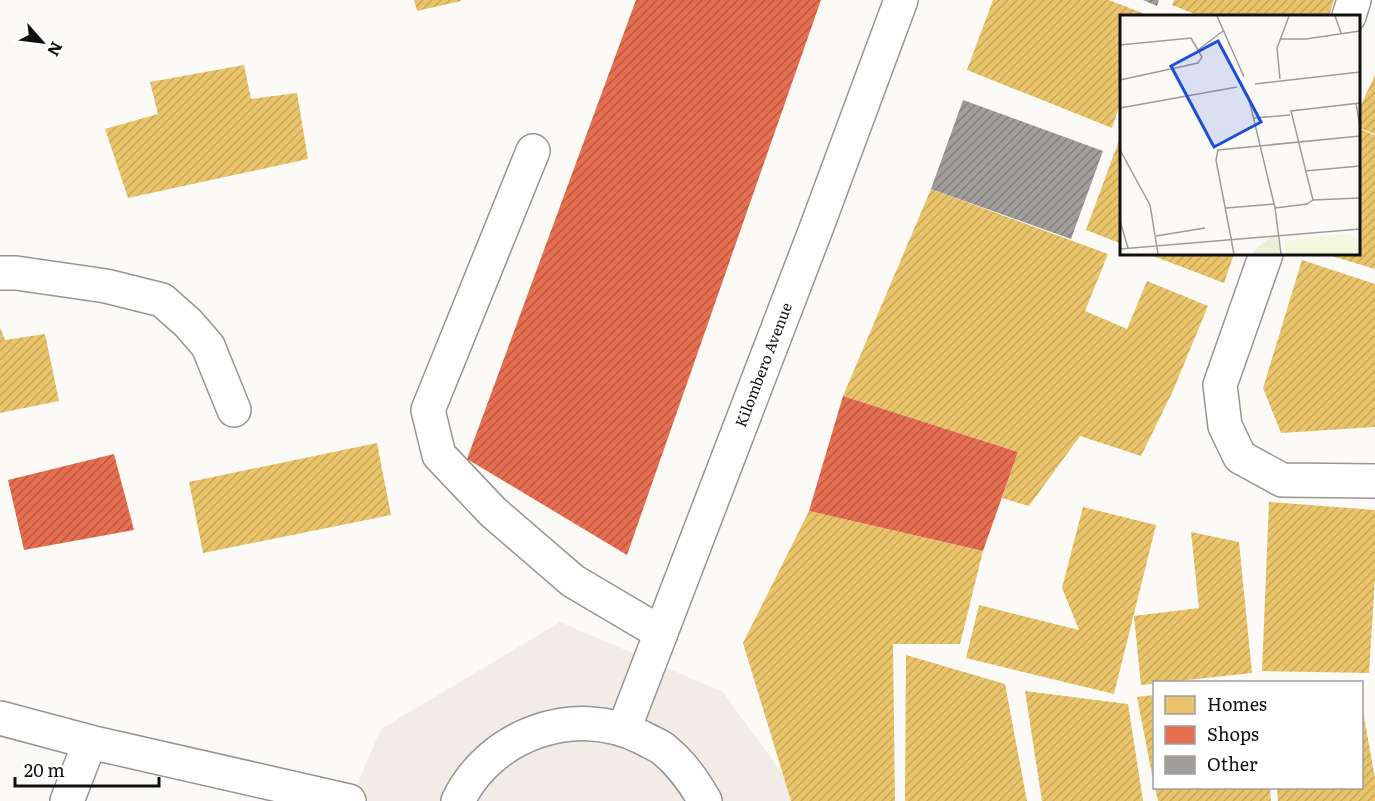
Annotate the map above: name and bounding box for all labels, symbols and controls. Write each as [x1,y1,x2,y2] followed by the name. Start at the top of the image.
[12,12,72,72] north arrow
[1120,15,1360,255] inset map
[42,38,70,61] text: N
[728,298,797,430] street label: Kilombero Avenue
[1153,681,1363,789] legend
[1207,690,1267,717] text: Homes
[1207,720,1259,747] text: Shops
[15,750,159,788] scale bar
[1207,750,1258,777] text: Other
[24,756,65,783] text: 20 m

